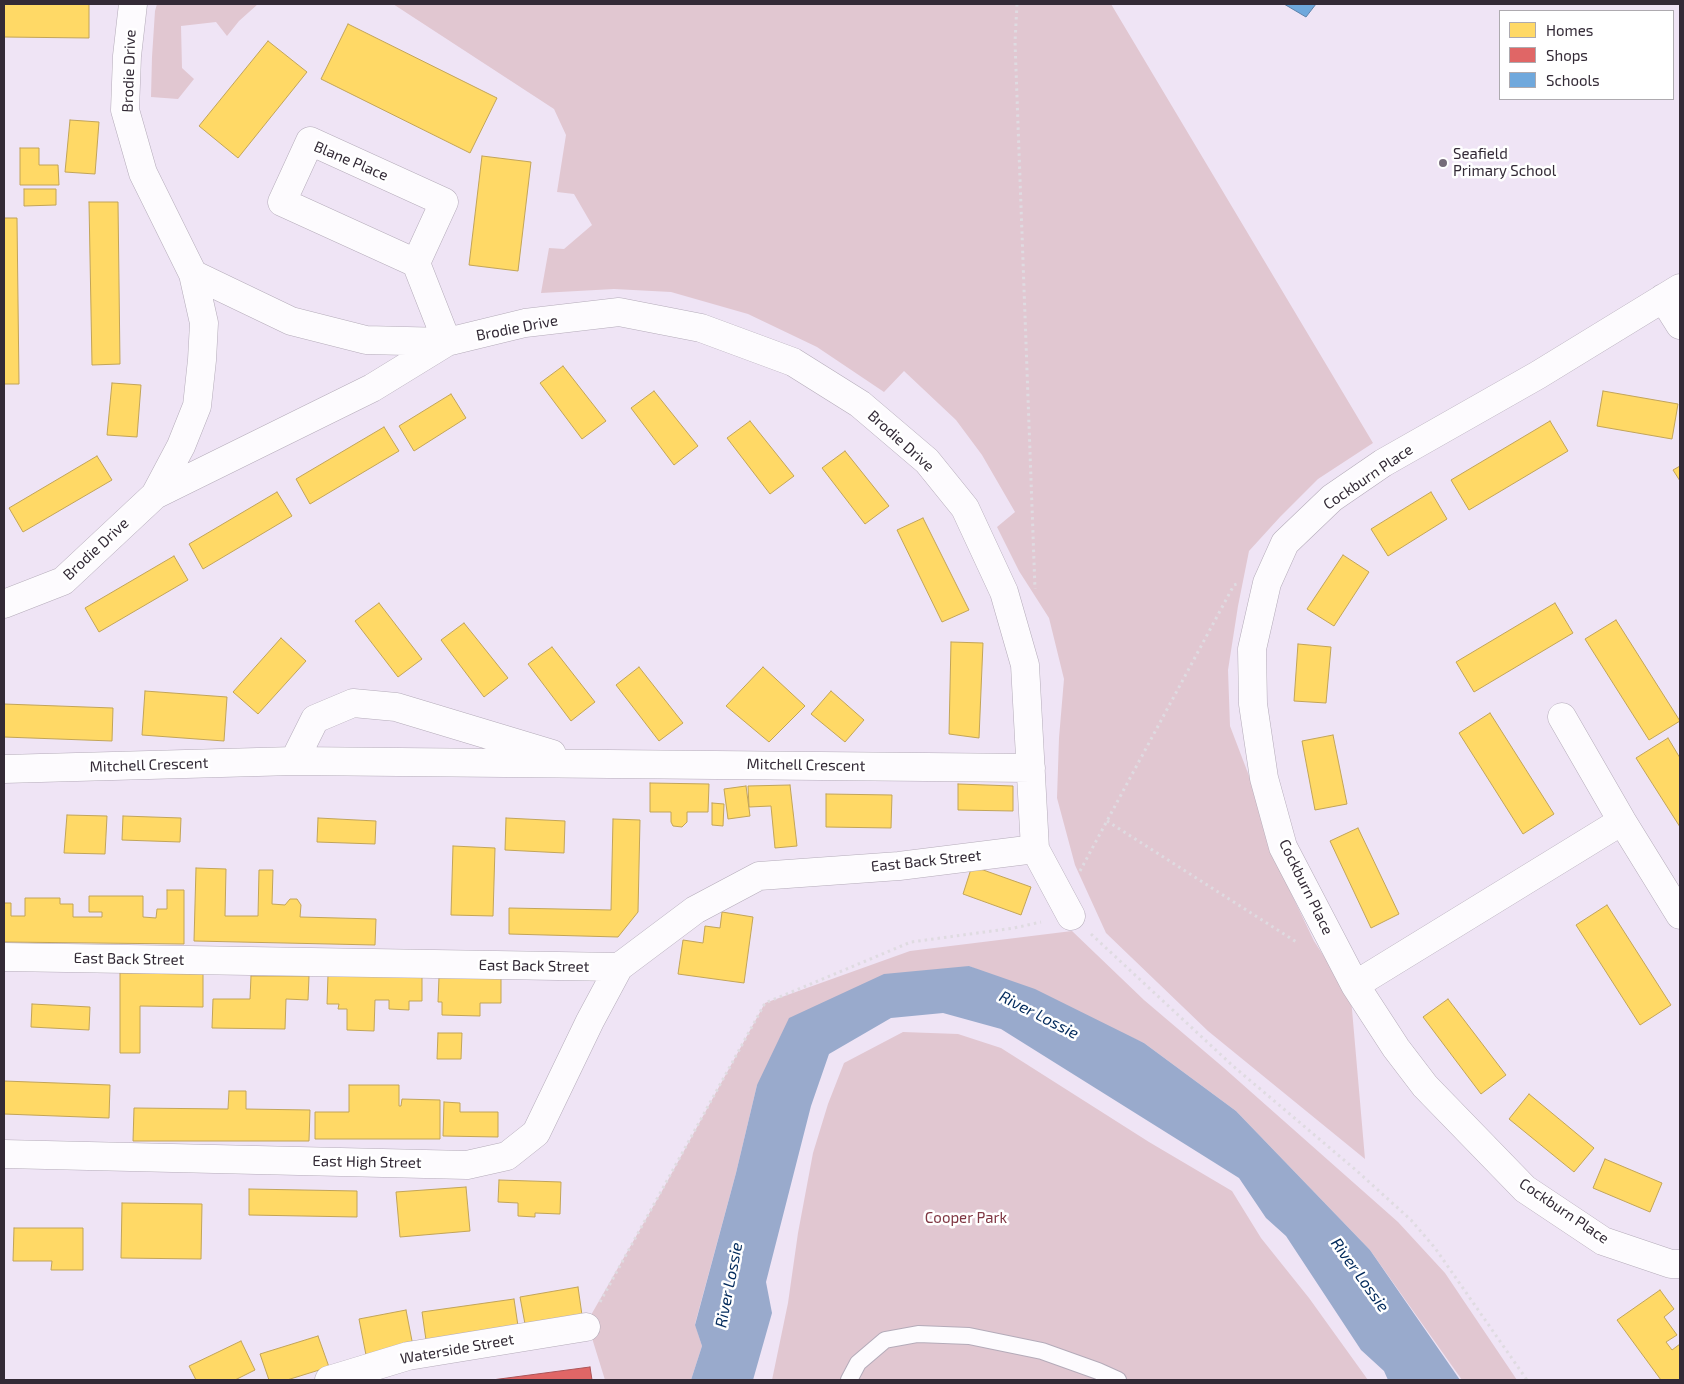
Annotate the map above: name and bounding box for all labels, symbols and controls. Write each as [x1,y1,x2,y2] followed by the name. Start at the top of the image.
[1499,10,1674,100] legend
[1546,21,1593,39] text: Homes
[119,29,139,113] street label: Brodie Drive
[1546,46,1588,64] text: Shops
[1546,71,1600,89] text: Schools
[311,137,391,185] street label: Blane Place
[1453,145,1556,180] place label: Seafield Primary School
[1437,157,1449,169] marker: Seafield Primary School
[475,311,559,345] street label: Brodie Drive
[864,407,938,475] street label: Brodie Drive
[1320,440,1416,514] street label: Cockburn Place
[60,514,132,584] street label: Brodie Drive
[89,754,209,776] street label: Mitchell Crescent
[747,755,865,775] street label: Mitchell Crescent
[1275,836,1337,938] street label: Cockburn Place
[870,846,982,876] street label: East Back Street
[73,949,185,969] street label: East Back Street
[478,956,590,976] street label: East Back Street
[996,987,1082,1043] water label: River Lossie
[312,1152,422,1172] street label: East High Street
[1516,1174,1612,1248] street label: Cockburn Place
[925,1209,1007,1227] park label: Cooper Park
[1327,1234,1393,1316] water label: River Lossie
[711,1241,747,1329] water label: River Lossie
[399,1330,515,1368] street label: Waterside Street

